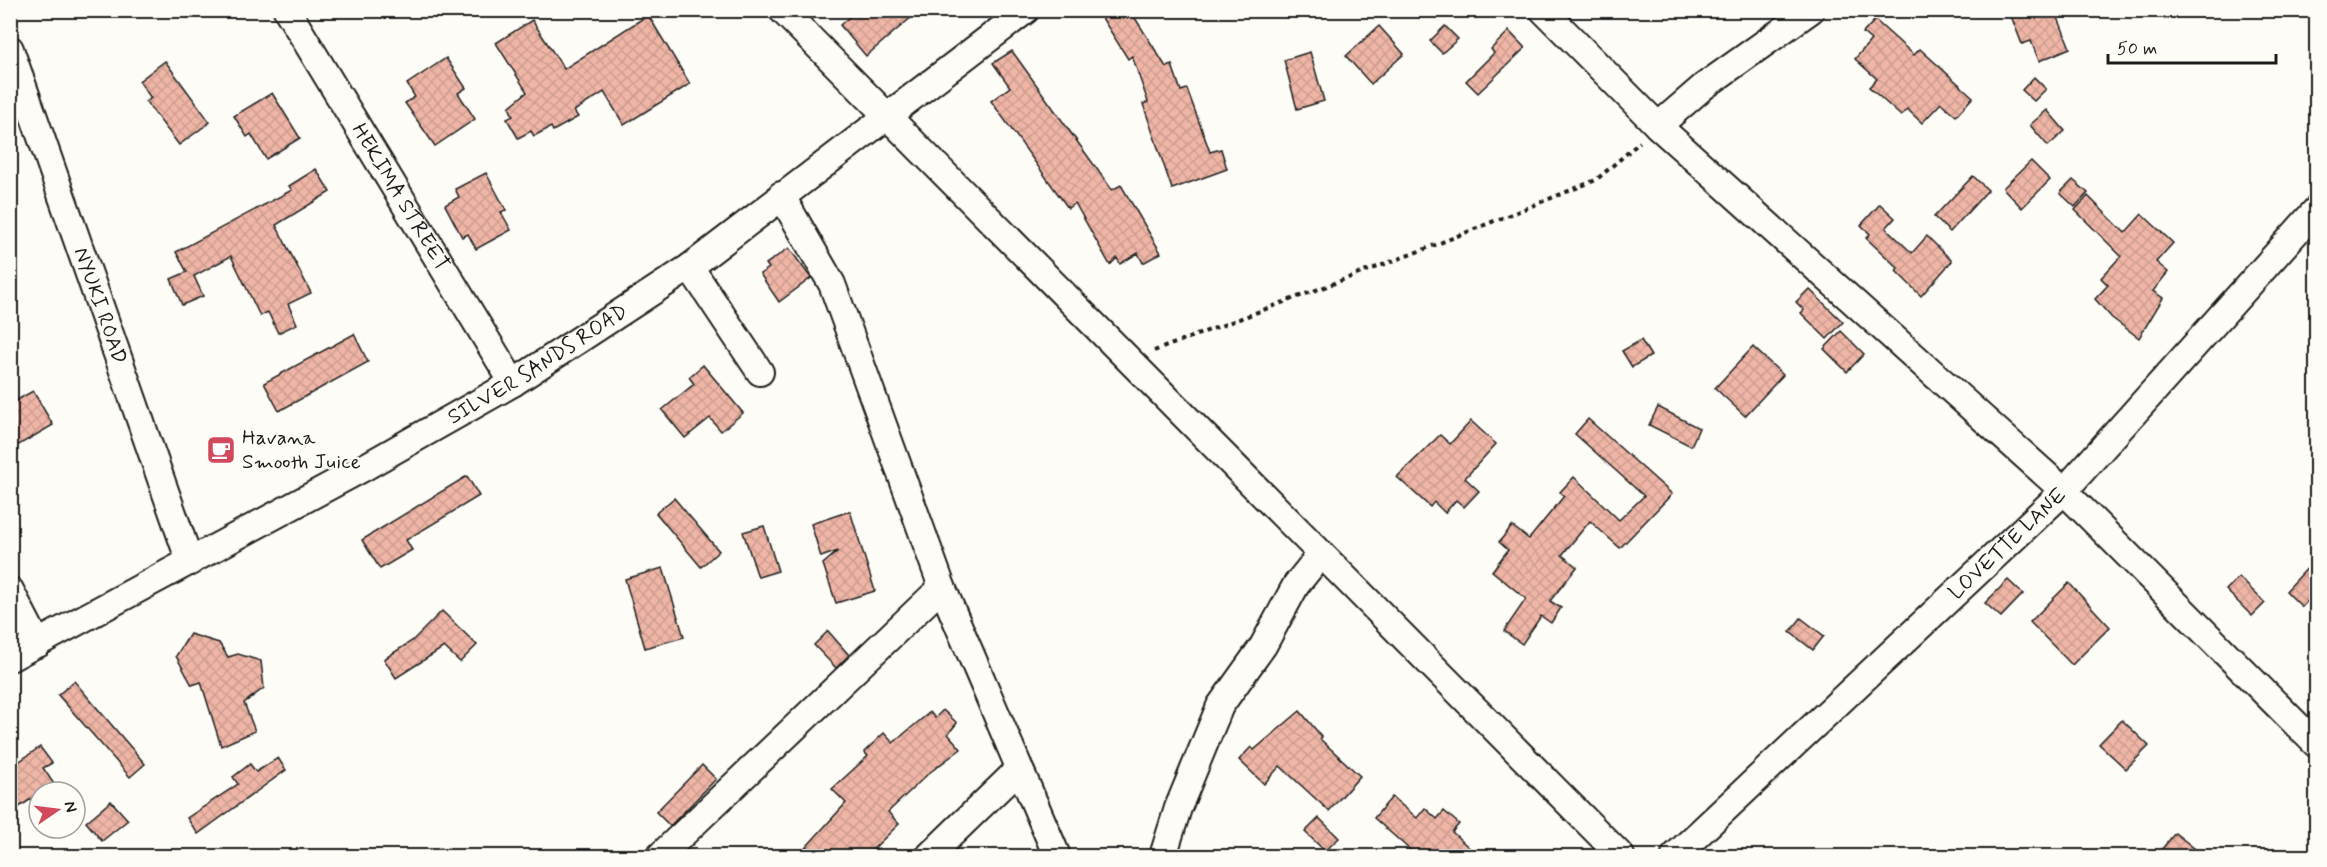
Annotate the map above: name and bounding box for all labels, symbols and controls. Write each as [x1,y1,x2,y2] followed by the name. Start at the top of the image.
[2108,27,2276,65] scale bar
[2117,37,2157,61] text: 50 m
[345,118,456,276] street label: HEKIMA STREET
[67,244,133,368] street label: NYUKI ROAD
[443,298,633,431] street label: SILVER SANDS ROAD
[242,424,361,476] place label: Havana Smooth Juice
[205,434,237,466] cafe icon: Havana Smooth Juice
[1943,482,2073,606] street label: LOVETTE LANE
[27,780,87,840] north arrow
[59,799,82,814] text: N

